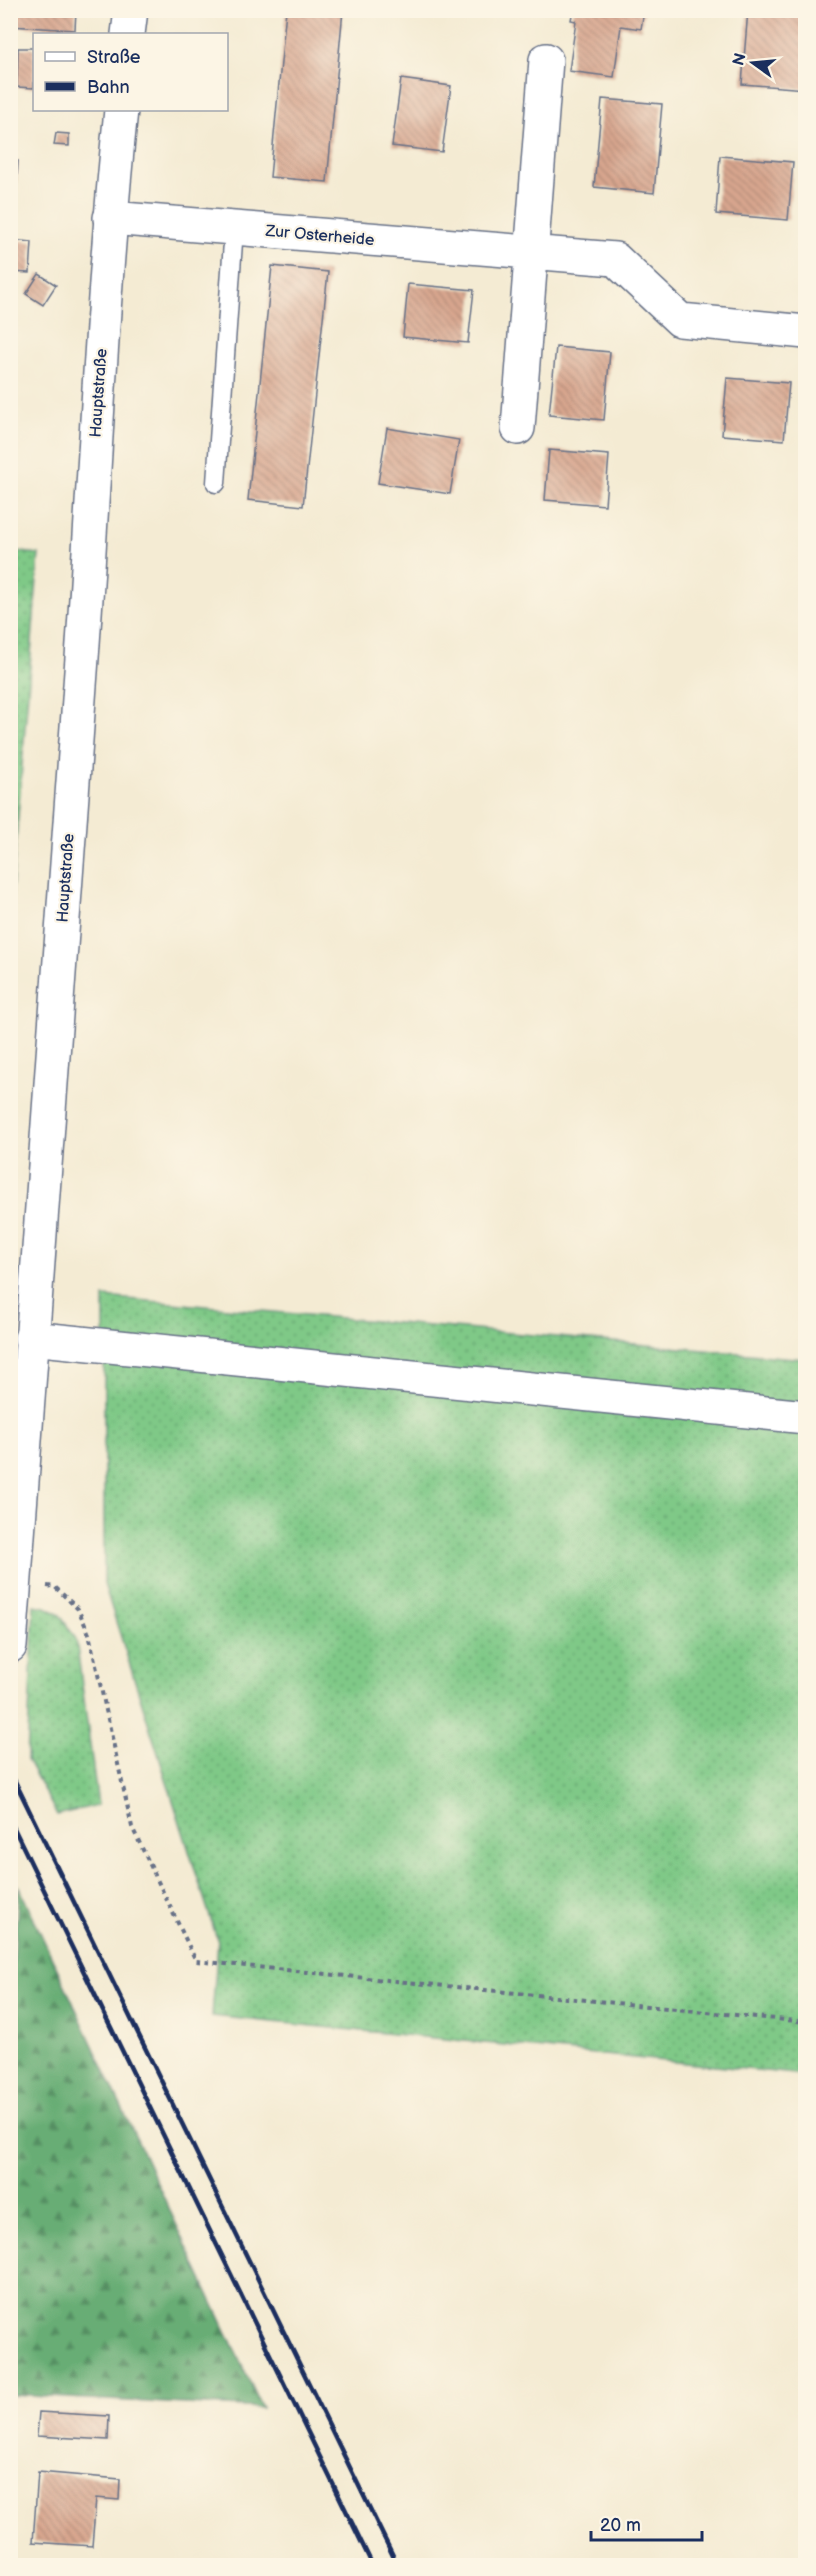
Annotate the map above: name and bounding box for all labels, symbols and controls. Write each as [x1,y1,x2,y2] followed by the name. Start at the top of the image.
[33,33,228,111] legend
[723,33,783,93] north arrow
[87,47,141,68] text: Straße
[729,51,751,68] text: N
[87,77,130,98] text: Bahn
[264,222,376,250] street label: Zur Osterheide
[86,347,112,438] street label: Hauptstraße
[53,832,79,923] street label: Hauptstraße
[591,2504,702,2542] scale bar
[600,2515,641,2536] text: 20 m

